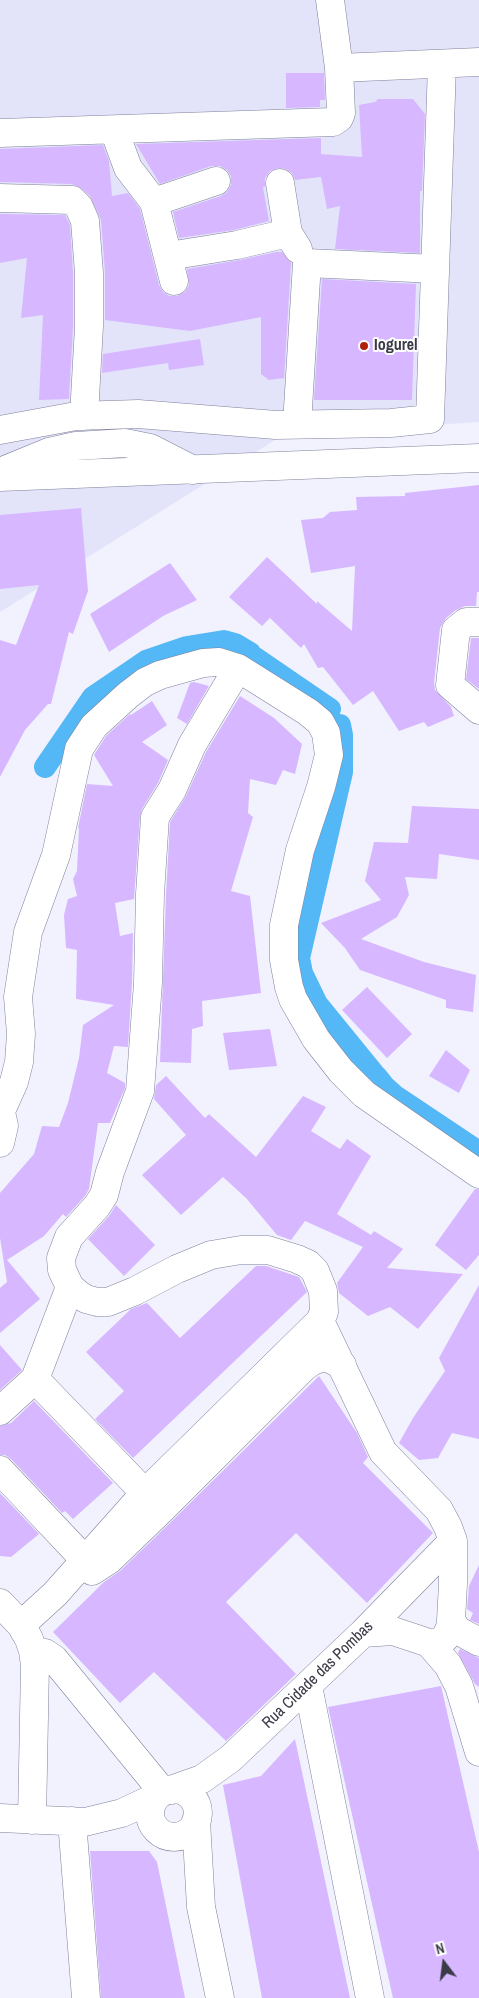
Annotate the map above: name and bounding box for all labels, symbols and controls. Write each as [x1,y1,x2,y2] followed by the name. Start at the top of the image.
[374,336,418,356] place label: Iogurel
[358,340,370,352] marker: Iogurel
[259,1617,377,1733] street label: Rua Cidade das Pombas
[419,1938,469,1988] north arrow
[434,1939,446,1958] text: N

